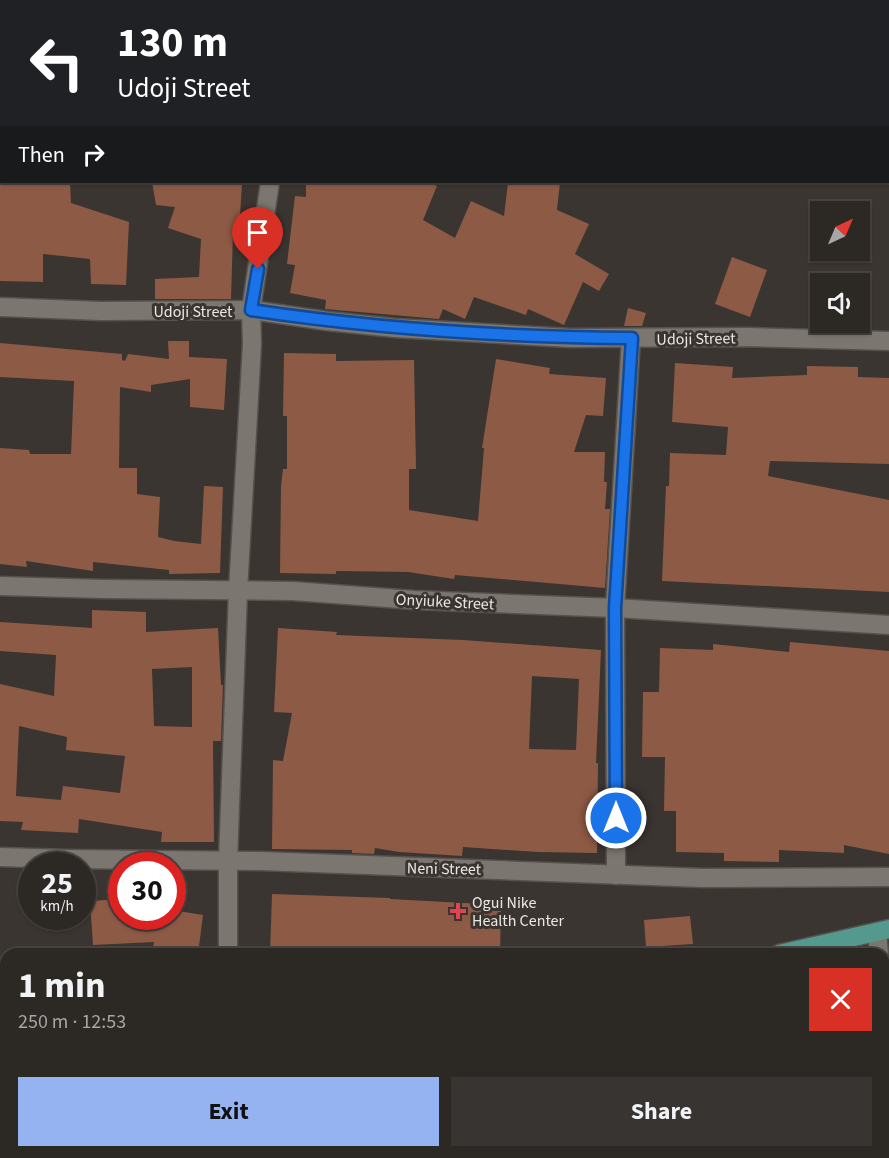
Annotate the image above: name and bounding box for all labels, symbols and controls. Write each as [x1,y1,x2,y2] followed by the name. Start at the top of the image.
[117,13,228,73] text: 130 m
[18,24,96,102] icon: left
[117,69,250,108] text: Udoji Street
[77,138,110,171] icon: right
[18,139,65,171] text: Then
[810,201,870,261] north arrow
[810,201,870,333] map controls
[232,207,283,269] pin
[241,216,274,249] icon: arrive
[810,273,870,333] button: sound
[153,301,233,323] street label: Udoji Street
[656,327,736,351] street label: Udoji Street
[395,588,495,616] street label: Onyiuke Street
[584,786,648,850] position arrow
[108,852,186,930] speed limit sign: 30
[407,857,482,881] street label: Neni Street
[41,862,73,905] text: 25
[472,892,565,932] place label: Ogui Nike Health Center
[40,896,74,917] text: km/h
[449,902,467,920] marker: Ogui Nike Health Center
[18,960,106,1011] text: 1 min
[809,968,872,1031] button: close
[18,1008,126,1036] text: 250 m · 12:53
[18,1077,439,1146] button: Exit
[451,1077,872,1146] button: Share

